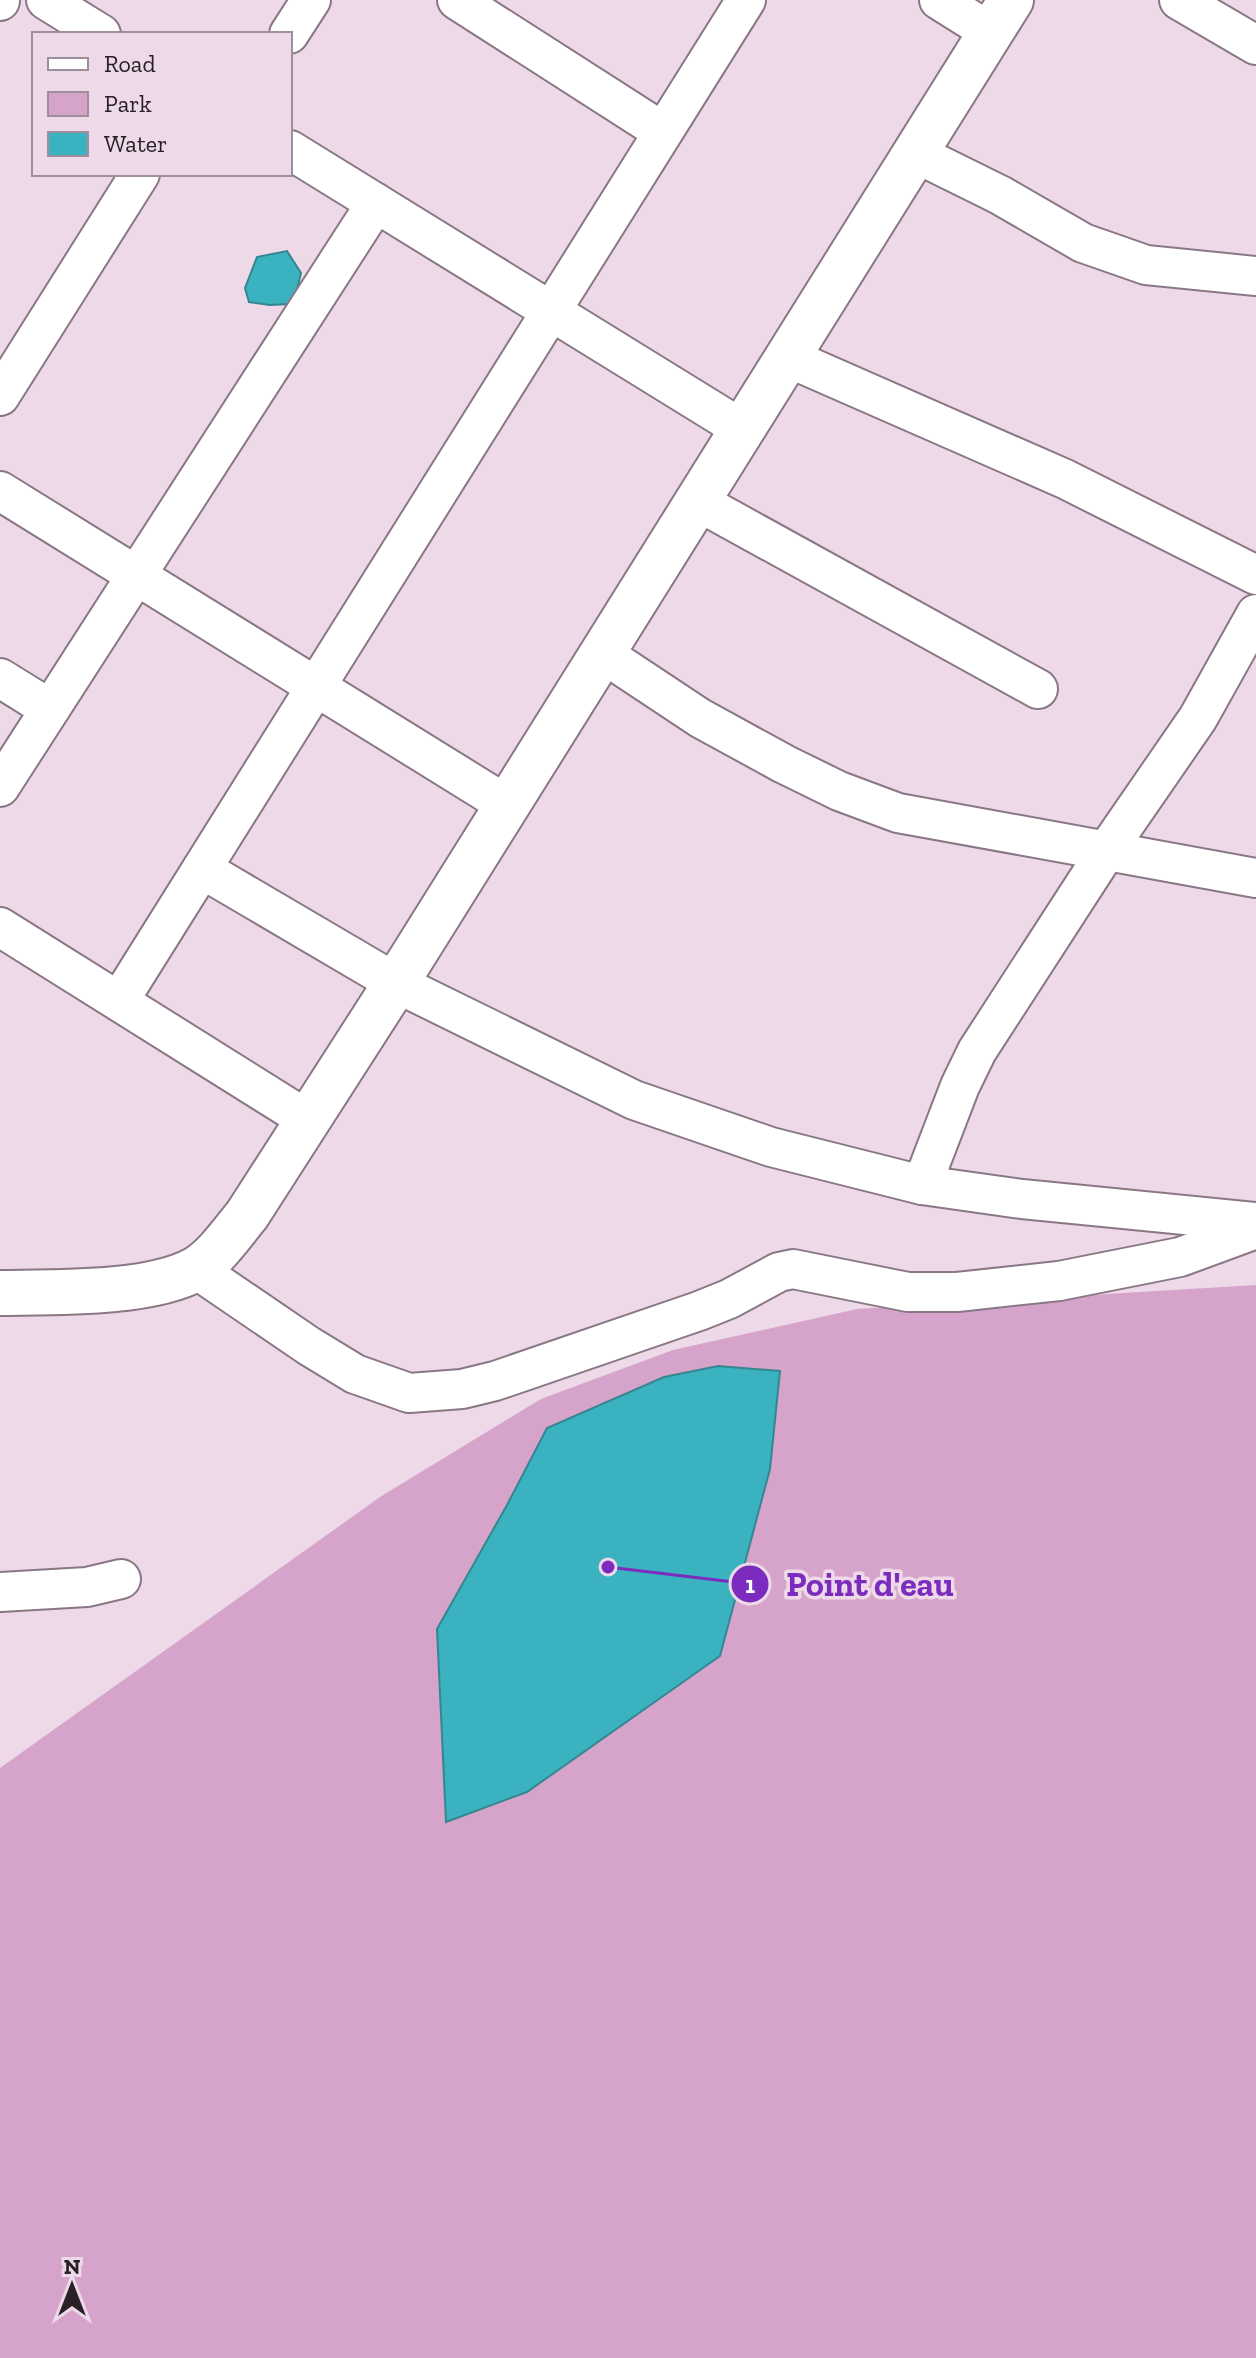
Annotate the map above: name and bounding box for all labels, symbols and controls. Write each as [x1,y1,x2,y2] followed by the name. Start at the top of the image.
[32,32,292,176] legend
[104,49,156,78] text: Road
[104,89,152,118] text: Park
[104,129,167,158] text: Water
[730,1555,970,1613] callout: Point d'eau
[786,1564,954,1605] text: Point d'eau
[745,1570,755,1599] text: 1
[32,2246,112,2326] north arrow
[64,2253,81,2280] text: N

